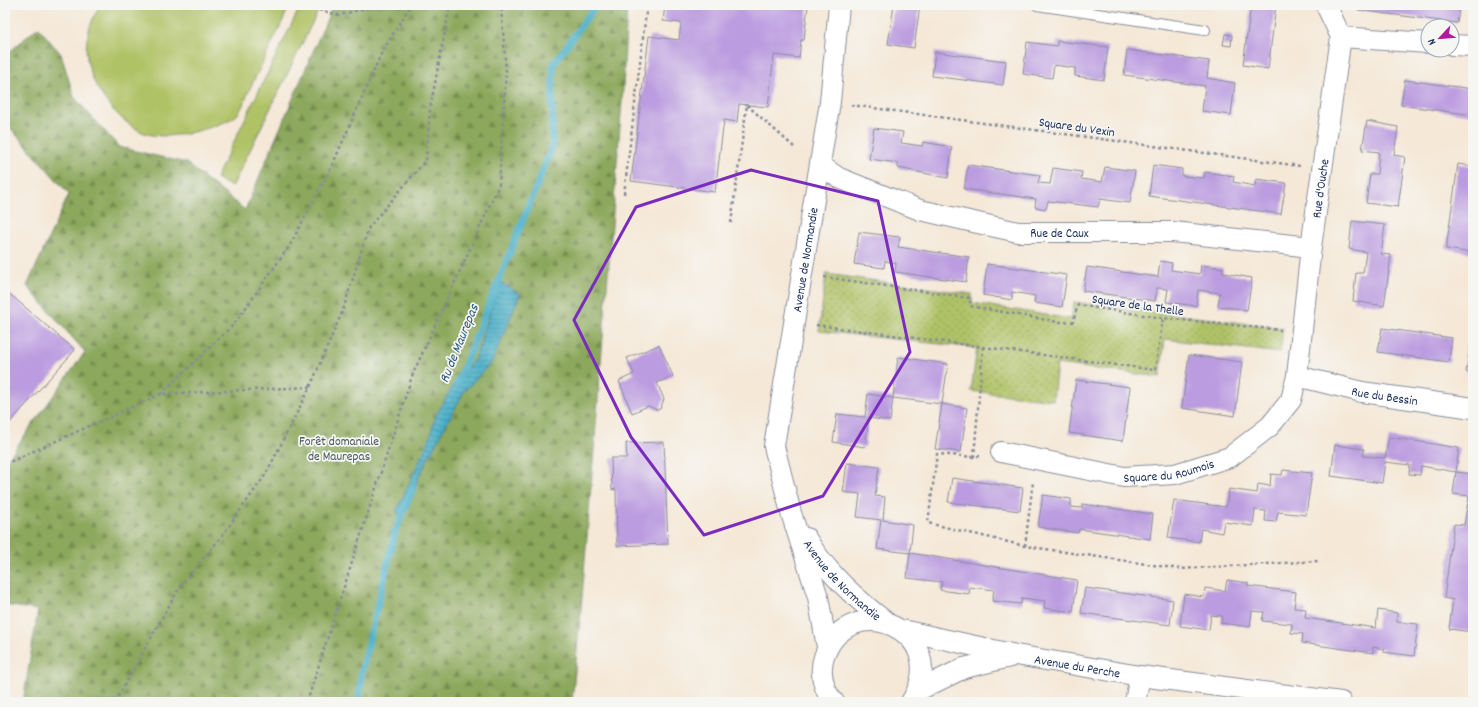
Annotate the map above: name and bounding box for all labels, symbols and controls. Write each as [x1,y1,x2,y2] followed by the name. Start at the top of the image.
[1420,18,1460,58] north arrow
[1424,35,1441,47] text: N
[1037,114,1116,143] street label: Square du Vexin
[1308,158,1336,219] street label: Rue d'Ouche
[789,206,825,314] street label: Avenue de Normandie
[1030,225,1089,244] street label: Rue de Caux
[1091,291,1185,322] street label: Square de la Thelle
[435,300,485,386] water label: Ru de Maurepas
[1349,383,1419,412] street label: Rue du Bessin
[299,433,379,467] park label: Forêt domaniale de Maurepas
[1123,455,1217,489] street label: Square du Roumois
[797,537,884,627] street label: Avenue de Normandie
[1033,651,1122,685] street label: Avenue du Perche

